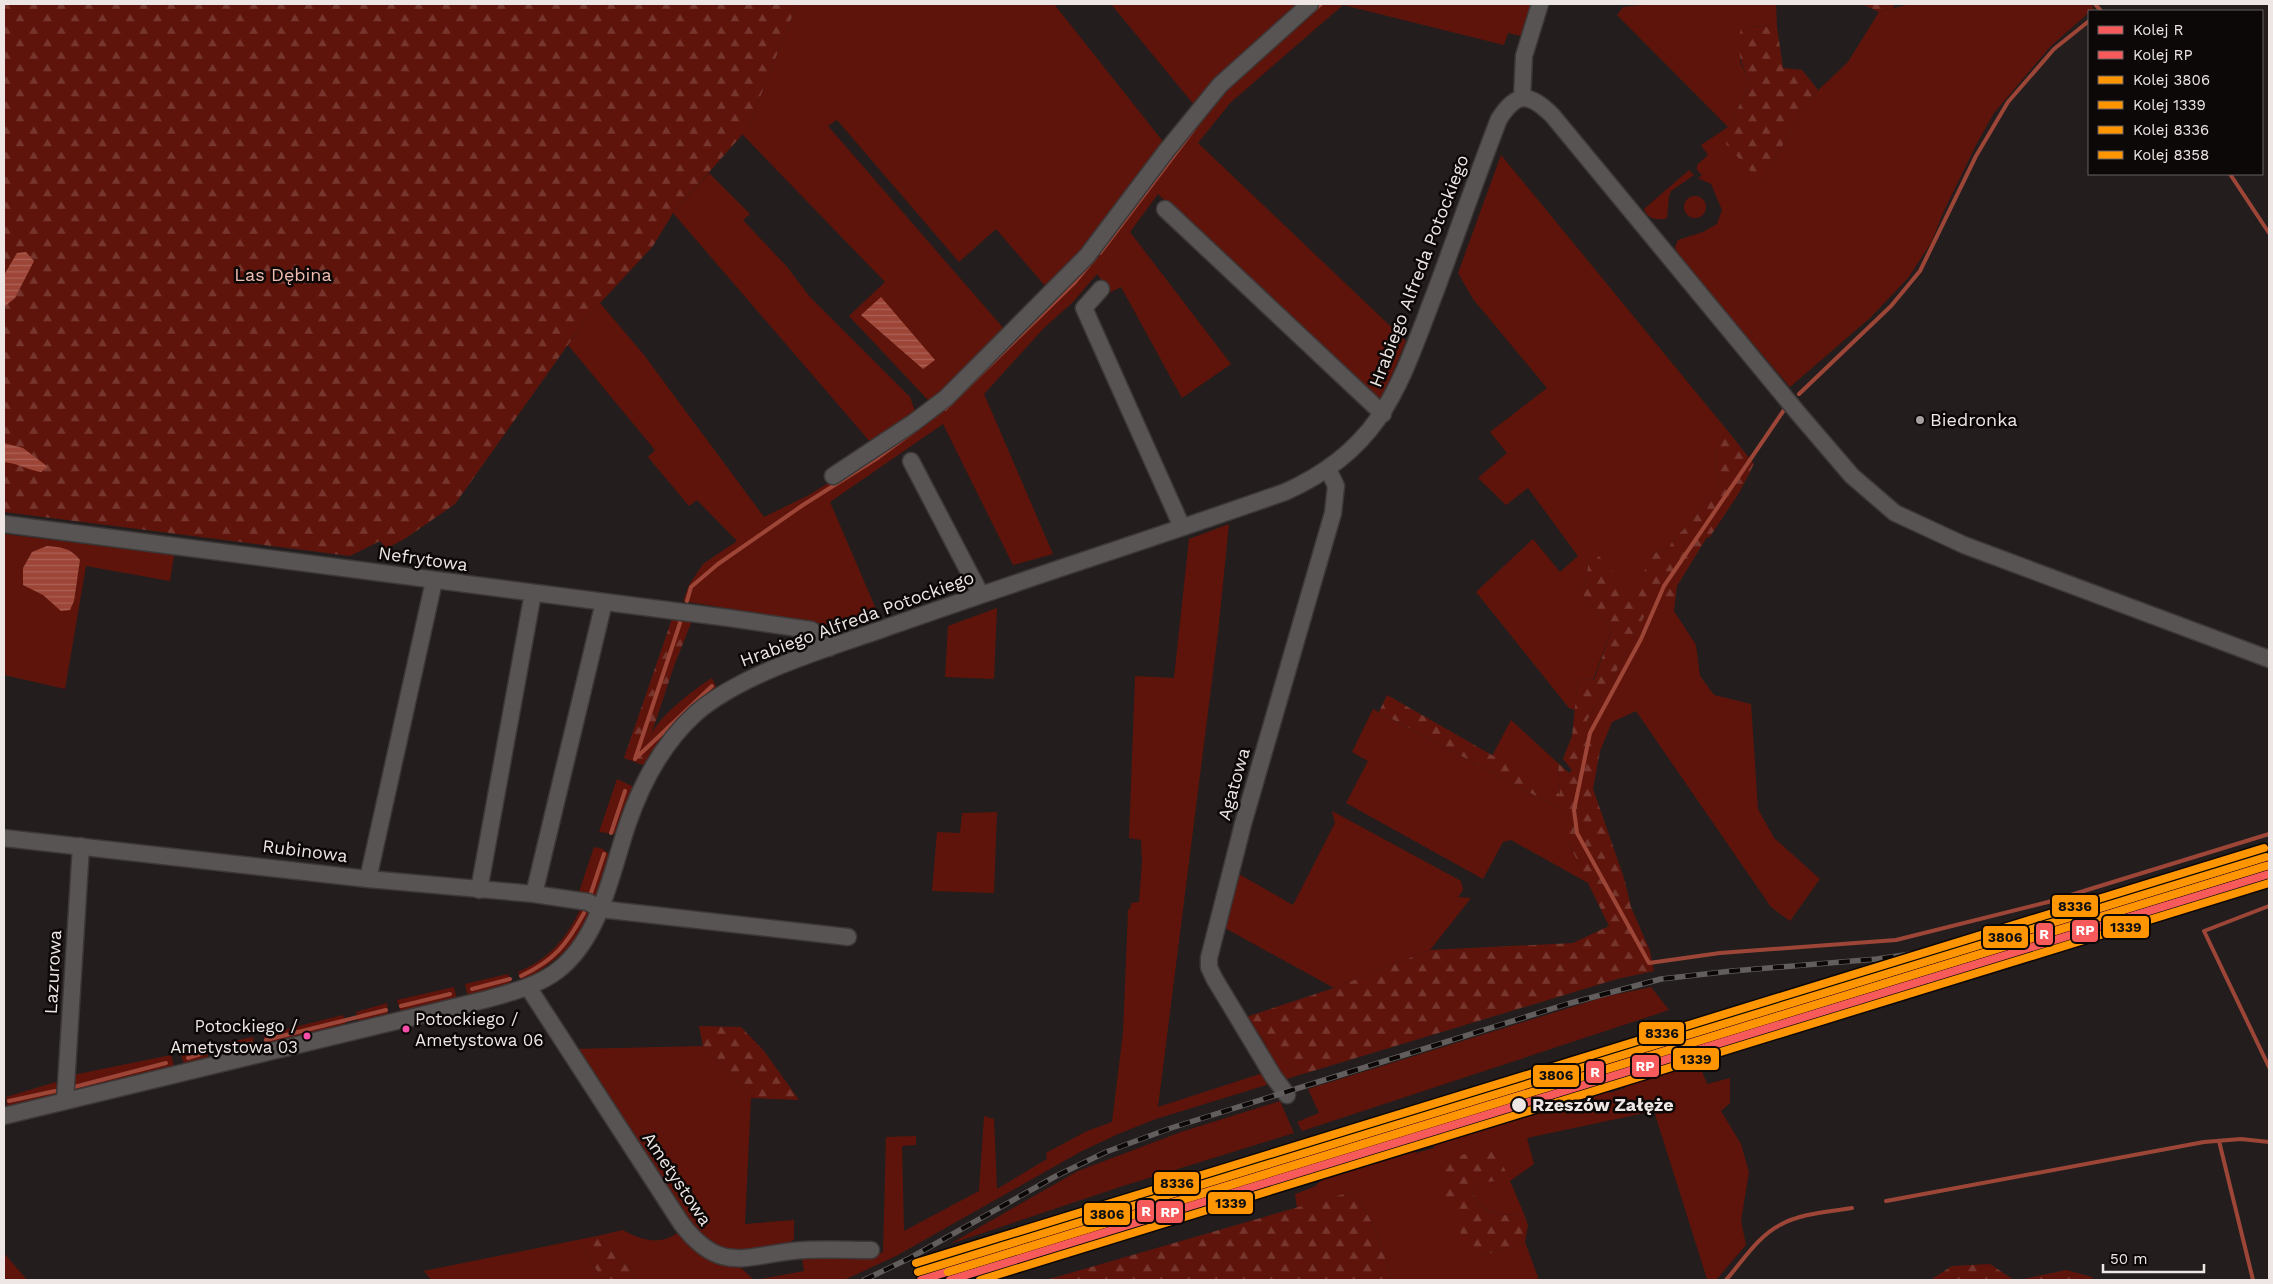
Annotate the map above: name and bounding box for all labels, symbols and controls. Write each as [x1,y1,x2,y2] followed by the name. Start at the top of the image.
[2088,10,2263,175] legend
[2133,21,2184,39] text: Kolej R
[2133,46,2193,64] text: Kolej RP
[2133,71,2210,89] text: Kolej 3806
[2133,96,2206,114] text: Kolej 1339
[2133,121,2209,139] text: Kolej 8336
[2133,146,2209,164] text: Kolej 8358
[1364,152,1473,390] street label: Hrabiego Alfreda Potockiego
[234,264,332,285] park label: Las Dębina
[1930,409,2017,430] place label: Biedronka
[1914,414,1926,426] marker: Biedronka
[377,542,469,575] street label: Nefrytowa
[737,566,977,671] street label: Hrabiego Alfreda Potockiego
[1213,745,1254,823] street label: Agatowa
[261,835,349,866] street label: Rubinowa
[2051,894,2099,918] line badge: 8336
[2058,898,2092,914] text: 8336
[2102,915,2150,939] line badge: 1339
[2071,919,2099,943] line badge: RP
[2110,919,2142,935] text: 1339
[2035,922,2054,946] line badge: R
[2076,922,2095,938] text: RP
[1982,925,2029,949] line badge: 3806
[2039,926,2049,942] text: R
[40,929,65,1015] street label: Lazurowa
[1988,929,2023,945] text: 3806
[415,1009,544,1050] place label: Potockiego / Ametystowa 06
[170,1016,298,1057] place label: Potockiego / Ametystowa 03
[1638,1021,1685,1045] line badge: 8336
[401,1024,411,1034] marker: Potockiego / Ametystowa 06
[1645,1025,1679,1041] text: 8336
[302,1031,312,1041] marker: Potockiego / Ametystowa 03
[1672,1047,1720,1071] line badge: 1339
[1680,1051,1712,1067] text: 1339
[1631,1054,1660,1078] line badge: RP
[1636,1058,1655,1074] text: RP
[1585,1060,1605,1084] line badge: R
[1532,1064,1580,1088] line badge: 3806
[1590,1064,1600,1080] text: R
[1539,1067,1574,1083] text: 3806
[1532,1094,1674,1115] place label: Rzeszów Załęże
[1510,1096,1528,1114] marker: Rzeszów Załęże
[638,1128,716,1229] street label: Ametystowa
[1153,1171,1200,1195] line badge: 8336
[1160,1175,1194,1191] text: 8336
[1207,1191,1254,1215] line badge: 1339
[1215,1195,1247,1211] text: 1339
[1136,1199,1155,1223] line badge: R
[1155,1200,1184,1224] line badge: RP
[1083,1202,1131,1226] line badge: 3806
[1141,1203,1151,1219] text: R
[1161,1204,1180,1220] text: RP
[1090,1206,1125,1222] text: 3806
[2103,1242,2204,1274] scale bar
[2110,1250,2147,1268] text: 50 m

